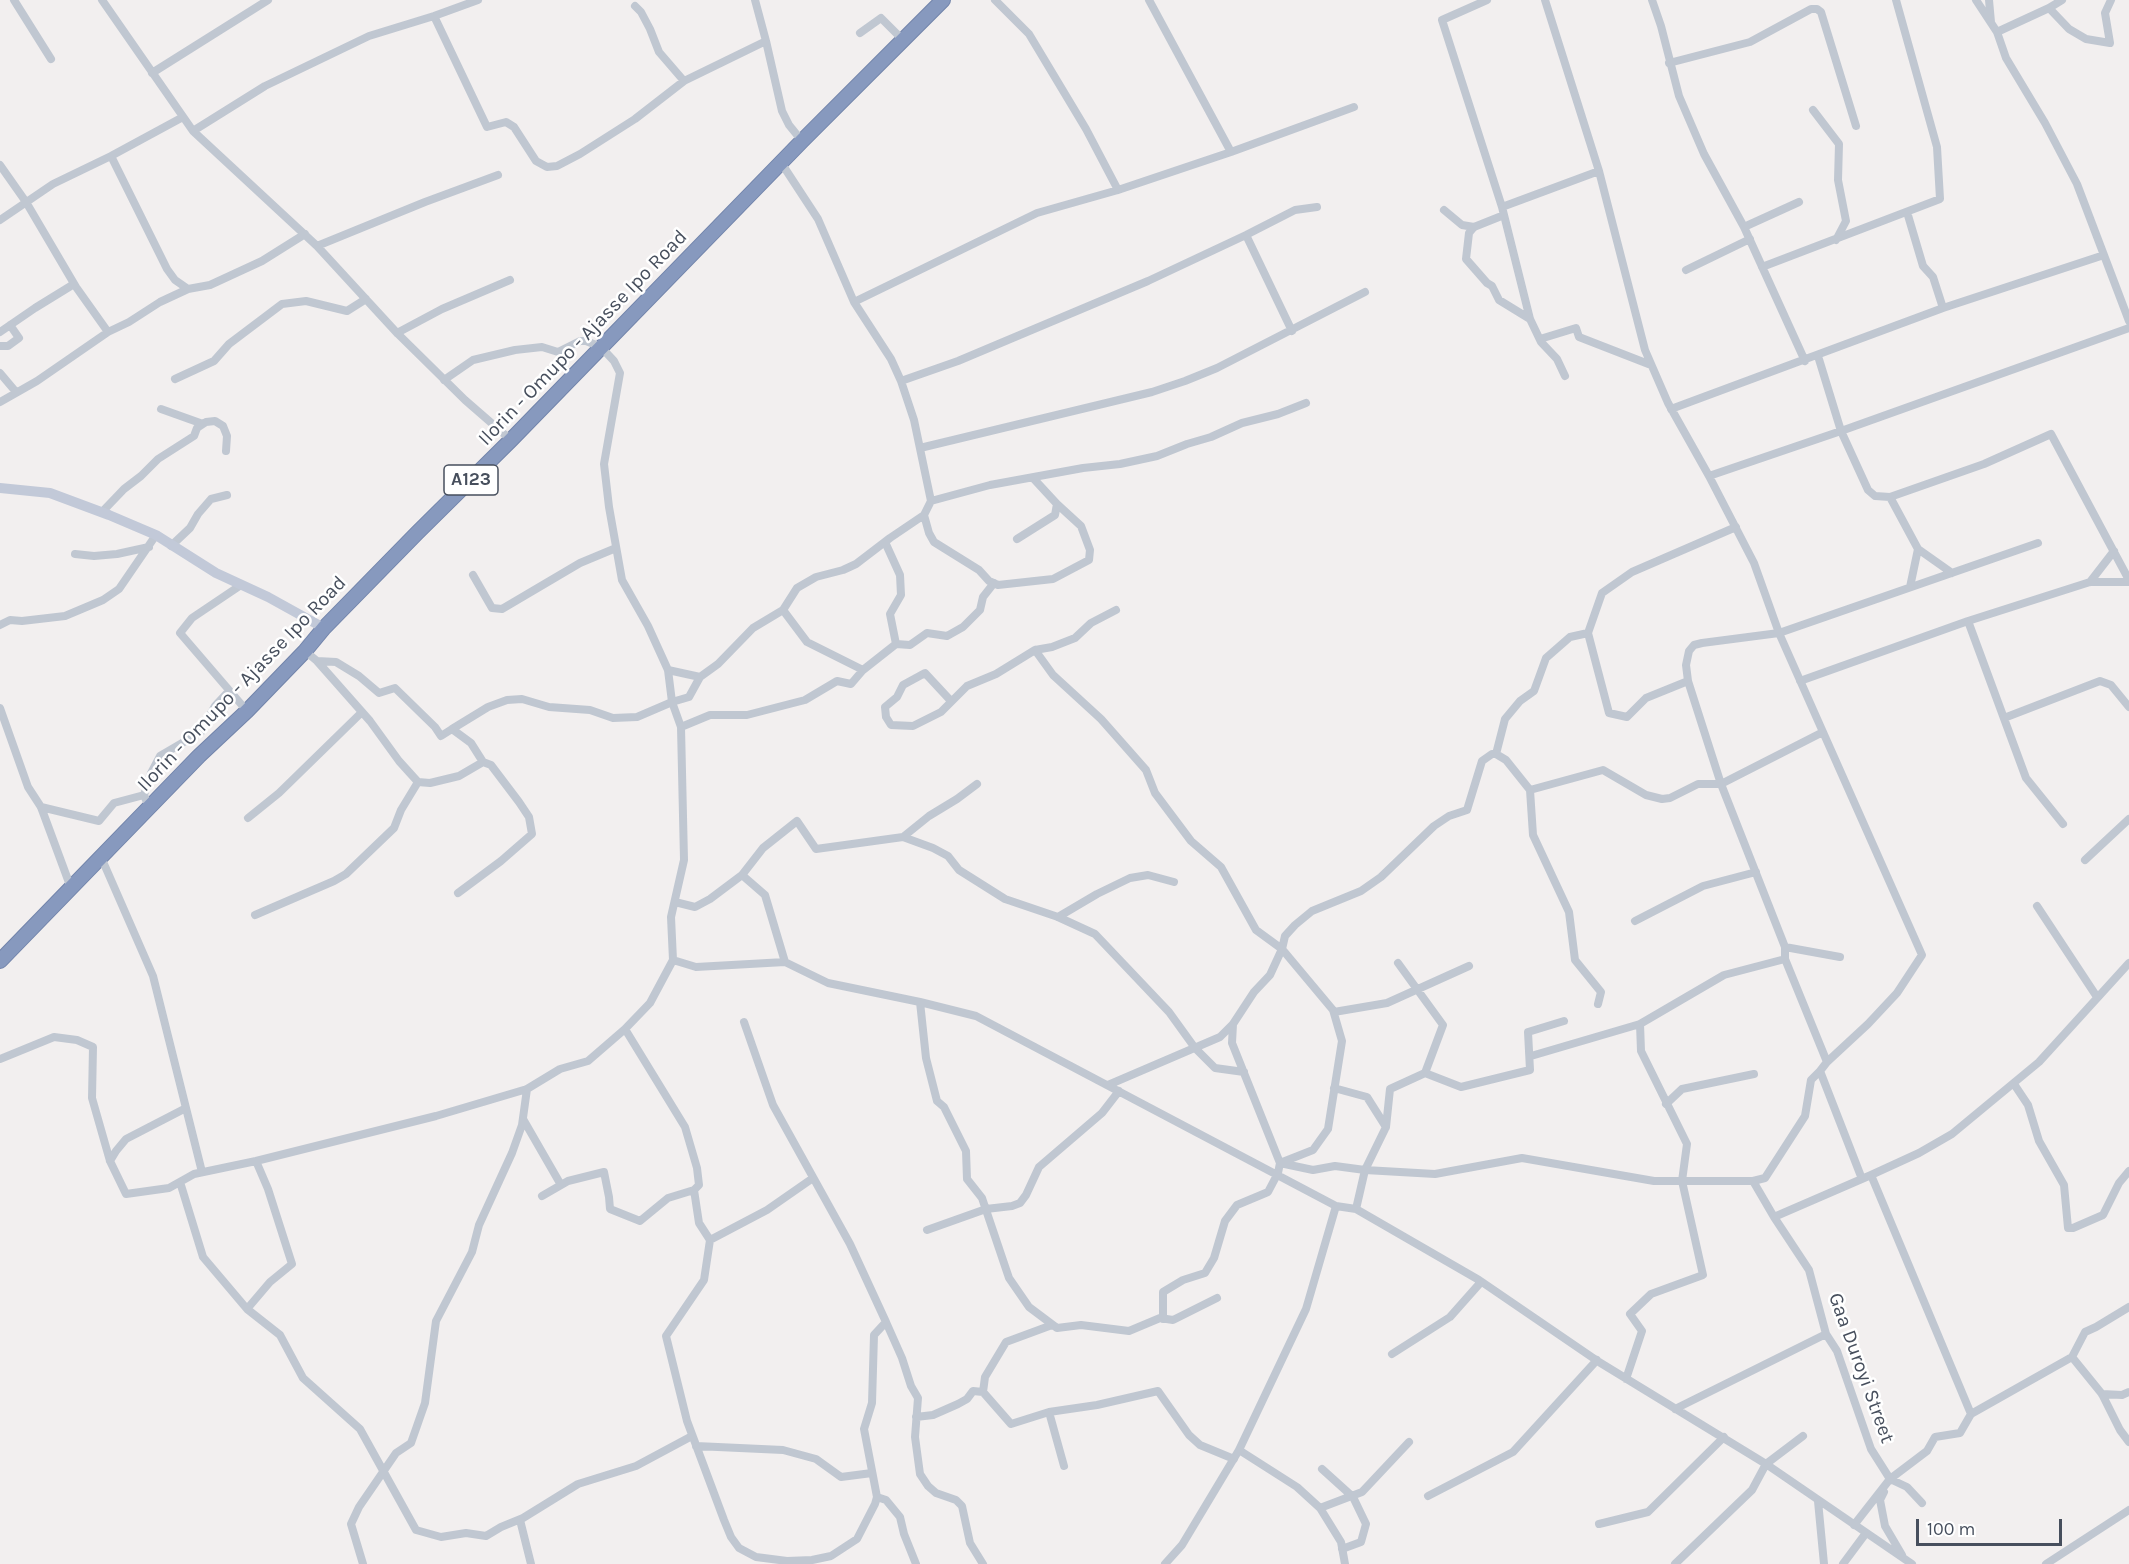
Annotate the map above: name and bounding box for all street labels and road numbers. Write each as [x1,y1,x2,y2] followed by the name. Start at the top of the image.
[473,225,693,451] street label: Ilorin - Omupo - Ajasse Ipo Road
[444,465,498,495] road number: A123
[132,571,352,797] street label: Ilorin - Omupo - Ajasse Ipo Road
[1823,1290,1899,1446] street label: Gaa Duroyi Street

